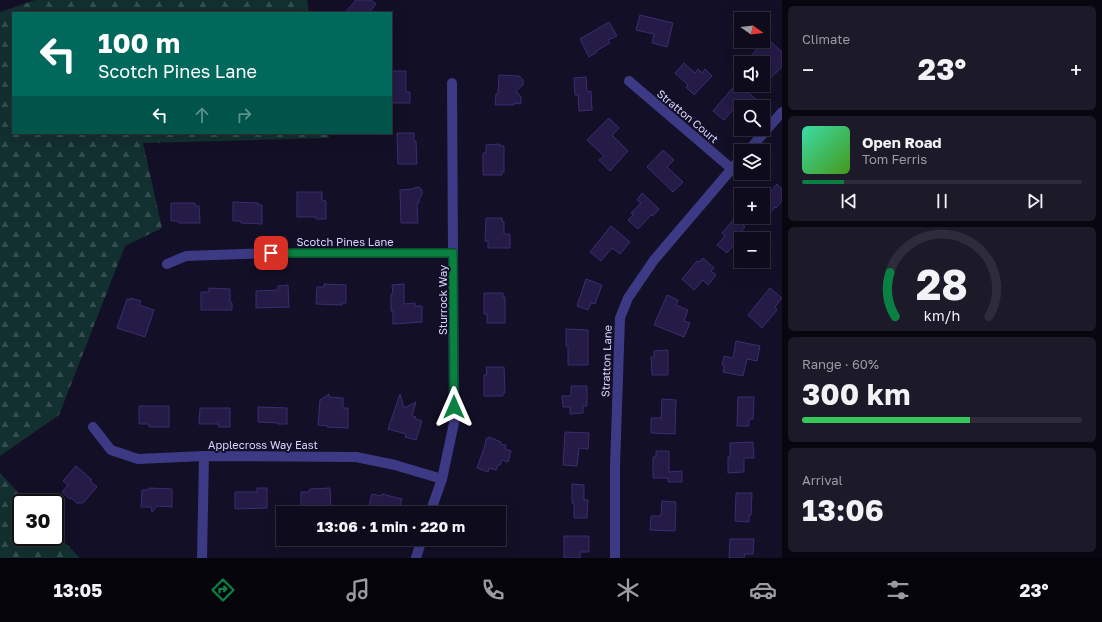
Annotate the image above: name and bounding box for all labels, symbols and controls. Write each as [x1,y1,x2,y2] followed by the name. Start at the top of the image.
[734,12,770,48] north arrow
[734,12,770,268] map controls
[98,26,180,59] text: 100 m
[32,28,84,80] icon: left
[802,31,850,47] text: Climate
[918,51,966,87] text: 23°
[734,56,770,92] button: sound
[802,56,814,83] text: −
[1070,56,1082,83] text: +
[98,60,257,82] text: Scotch Pines Lane
[655,87,721,145] street label: Stratton Court
[734,100,770,136] button: search
[149,104,171,126] icon: left
[191,104,213,126] icon: ahead
[233,104,255,126] icon: right
[862,133,942,151] text: Open Road
[734,144,770,180] button: layers
[862,151,927,167] text: Tom Ferris
[734,188,770,224] button: +
[838,190,860,212] icon: previous
[931,190,953,212] icon: pause
[1024,190,1046,212] icon: next
[734,232,770,268] button: −
[296,235,394,248] street label: Scotch Pines Lane
[254,236,288,270] pin
[260,242,282,264] icon: arrive
[916,259,968,309] text: 28
[436,265,449,335] street label: Sturrock Way
[924,307,960,324] text: km/h
[598,325,614,397] street label: Stratton Lane
[802,356,879,372] text: Range · 60%
[802,376,910,412] text: 300 km
[433,386,475,428] position arrow
[208,438,318,451] street label: Applecross Way East
[802,472,843,488] text: Arrival
[802,492,884,528] text: 13:06
[12,494,64,546] speed limit sign: 30
[317,517,465,535] text: 13:06 · 1 min · 220 m
[209,576,237,604] icon: directions
[344,576,372,604] icon: music
[479,576,507,604] icon: phone
[614,576,642,604] icon: climate
[749,576,777,604] icon: car
[884,576,912,604] icon: filters
[54,579,102,601] text: 13:05
[1019,579,1048,601] text: 23°

